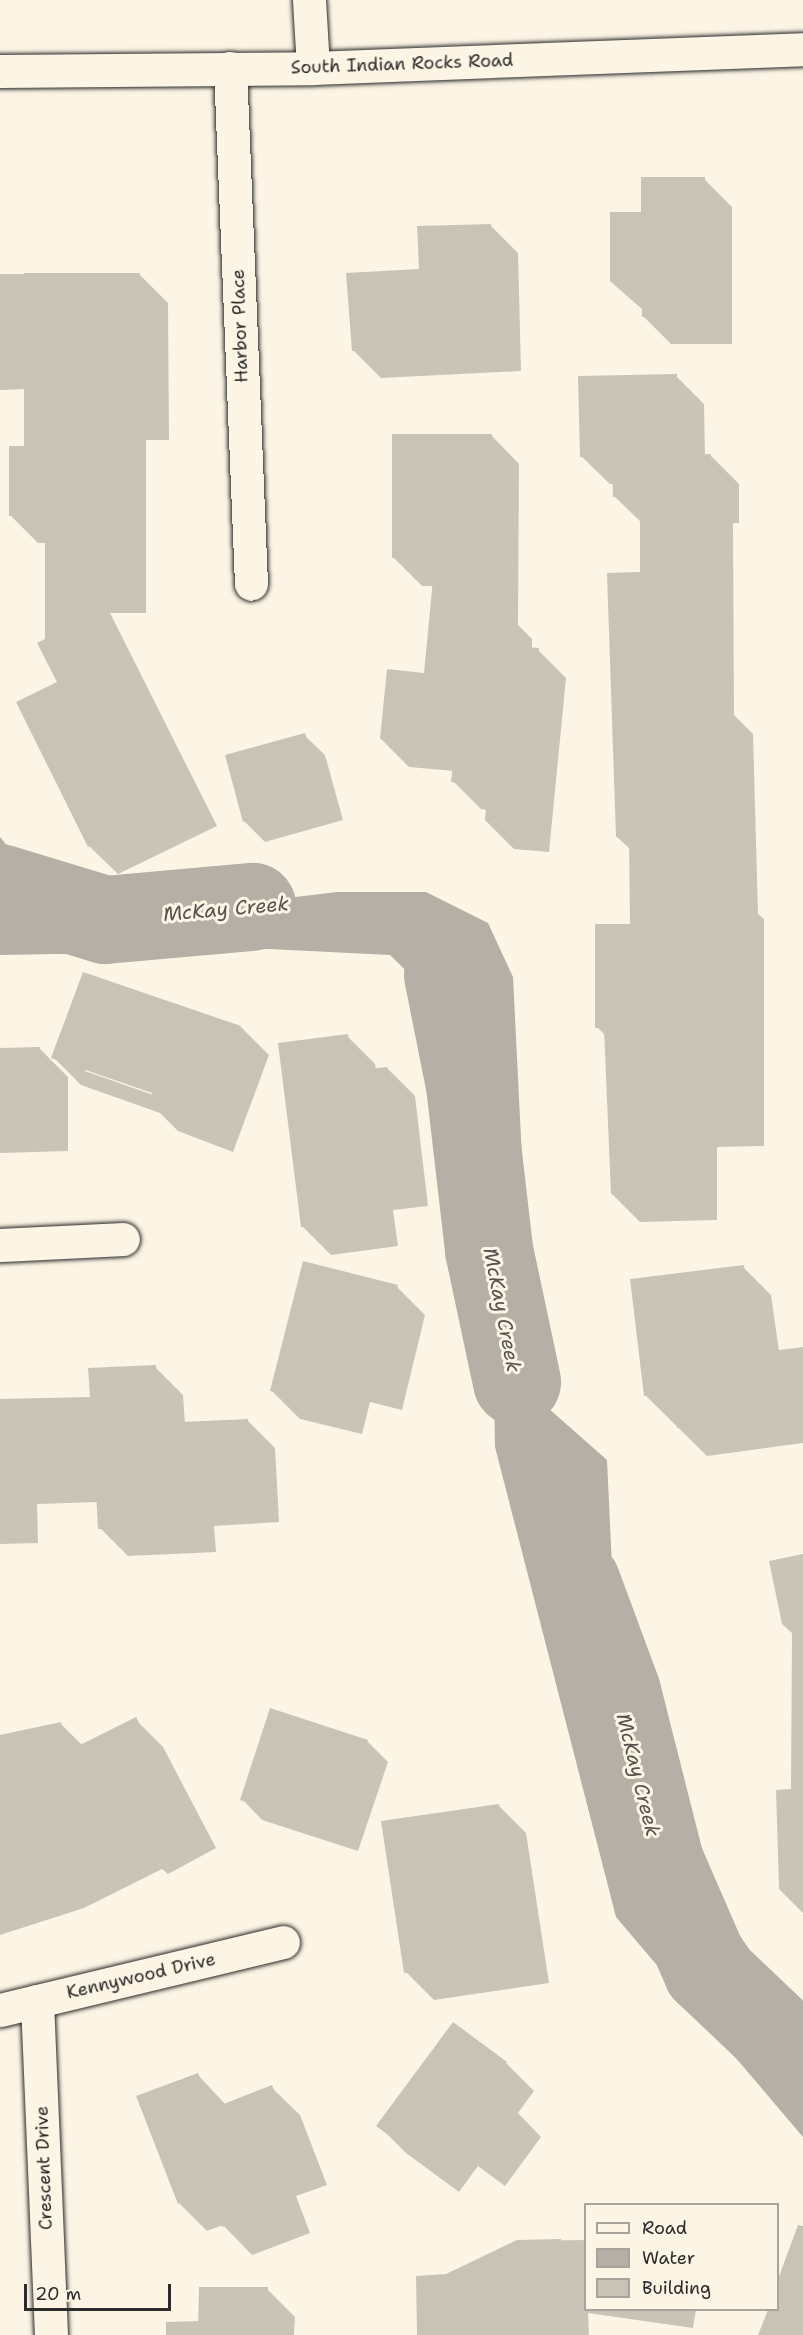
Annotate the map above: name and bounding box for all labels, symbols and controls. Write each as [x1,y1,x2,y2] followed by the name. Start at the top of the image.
[290,49,514,79] street label: South Indian Rocks Road
[227,269,253,383] street label: Harbor Place
[162,892,290,926] water label: McKay Creek
[478,1246,526,1374] water label: McKay Creek
[611,1711,665,1839] water label: McKay Creek
[64,1948,218,2004] street label: Kennywood Drive
[31,2106,57,2230] street label: Crescent Drive
[584,2203,779,2311] legend
[642,2216,687,2240] text: Road
[642,2246,695,2270] text: Water
[27,2272,174,2310] scale bar
[642,2276,711,2300] text: Building
[35,2282,81,2306] text: 20 m

